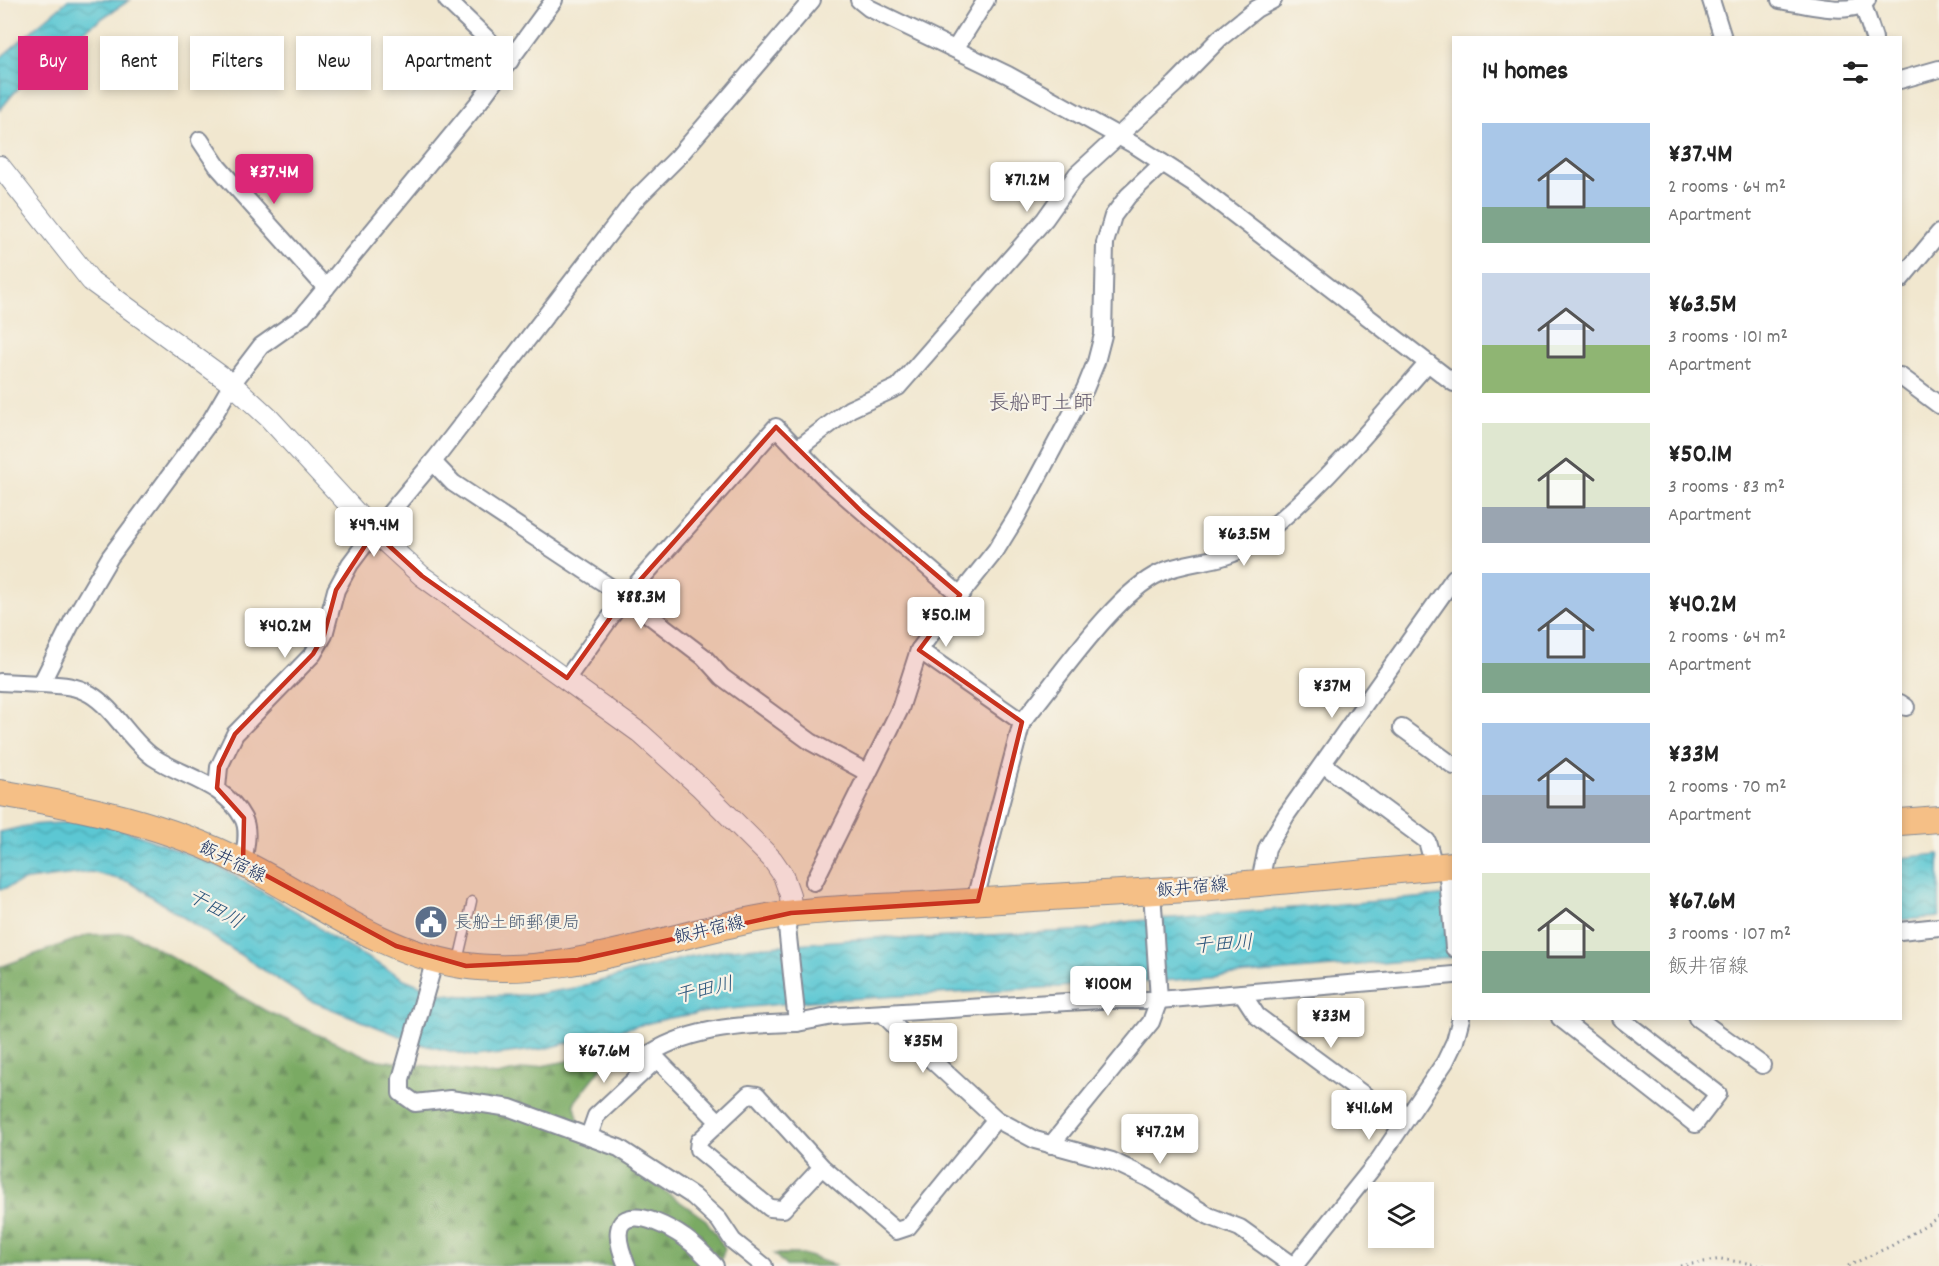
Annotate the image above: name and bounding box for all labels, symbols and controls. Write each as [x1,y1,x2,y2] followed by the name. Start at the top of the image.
[18,36,88,90] chip: Buy
[100,36,178,90] chip: Rent
[190,36,284,90] chip: Filters
[296,36,371,90] chip: New
[383,36,513,90] chip: Apartment
[1482,54,1568,91] text: 14 homes
[1839,56,1872,89] icon: filters
[1668,137,1732,174] text: ¥37.4M
[1530,147,1602,219] icon: home
[225,154,323,205] pin: ¥37.4M
[249,159,299,187] text: ¥37.4M
[978,162,1076,213] pin: ¥71.2M
[1004,167,1050,195] text: ¥71.2M
[1668,174,1786,202] text: 2 rooms · 64 m²
[1668,202,1751,230] text: Apartment
[1668,287,1736,324] text: ¥63.5M
[1530,297,1602,369] icon: home
[1668,324,1788,352] text: 3 rooms · 101 m²
[1668,352,1751,380] text: Apartment
[989,390,1094,420] district label: 長船町土師
[1668,437,1732,474] text: ¥50.1M
[1530,447,1602,519] icon: home
[1668,474,1785,502] text: 3 rooms · 83 m²
[1668,502,1751,530] text: Apartment
[325,507,423,558] pin: ¥49.4M
[349,512,399,540] text: ¥49.4M
[1195,516,1293,567] pin: ¥63.5M
[1218,521,1270,549] text: ¥63.5M
[592,579,690,630] pin: ¥88.3M
[616,584,666,612] text: ¥88.3M
[1668,587,1736,624] text: ¥40.2M
[897,597,995,648] pin: ¥50.1M
[1530,597,1602,669] icon: home
[921,602,971,630] text: ¥50.1M
[236,608,334,659] pin: ¥40.2M
[259,613,311,641] text: ¥40.2M
[1668,624,1786,652] text: 2 rooms · 64 m²
[1668,652,1751,680] text: Apartment
[1296,668,1368,719] pin: ¥37M
[1313,673,1351,701] text: ¥37M
[1668,737,1719,774] text: ¥33M
[1530,747,1602,819] icon: home
[1668,774,1787,802] text: 2 rooms · 70 m²
[1668,802,1751,830] text: Apartment
[194,836,270,890] street label: 飯井宿線
[1155,874,1229,905] street label: 飯井宿線
[182,883,247,938] water label: 干田川
[1668,884,1736,921] text: ¥67.6M
[1530,897,1602,969] icon: home
[413,904,449,940] public building icon: 長船土師郵便局
[672,911,747,952] street label: 飯井宿線
[454,912,580,937] place label: 長船土師郵便局
[1668,921,1791,949] text: 3 rooms · 107 m²
[1192,930,1254,962] water label: 干田川
[1668,954,1748,982] text: 飯井宿線
[1066,966,1150,1017] pin: ¥100M
[1084,971,1132,999] text: ¥100M
[672,972,737,1012] water label: 干田川
[1295,998,1367,1049] pin: ¥33M
[1311,1003,1351,1031] text: ¥33M
[887,1023,959,1074] pin: ¥35M
[903,1028,943,1056] text: ¥35M
[555,1033,653,1084] pin: ¥67.6M
[578,1038,630,1066] text: ¥67.6M
[1320,1090,1418,1141] pin: ¥41.6M
[1345,1095,1393,1123] text: ¥41.6M
[1111,1114,1209,1165] pin: ¥47.2M
[1135,1119,1185,1147] text: ¥47.2M
[1368,1182,1434,1248] map controls
[1368,1182,1434,1248] button: layers

